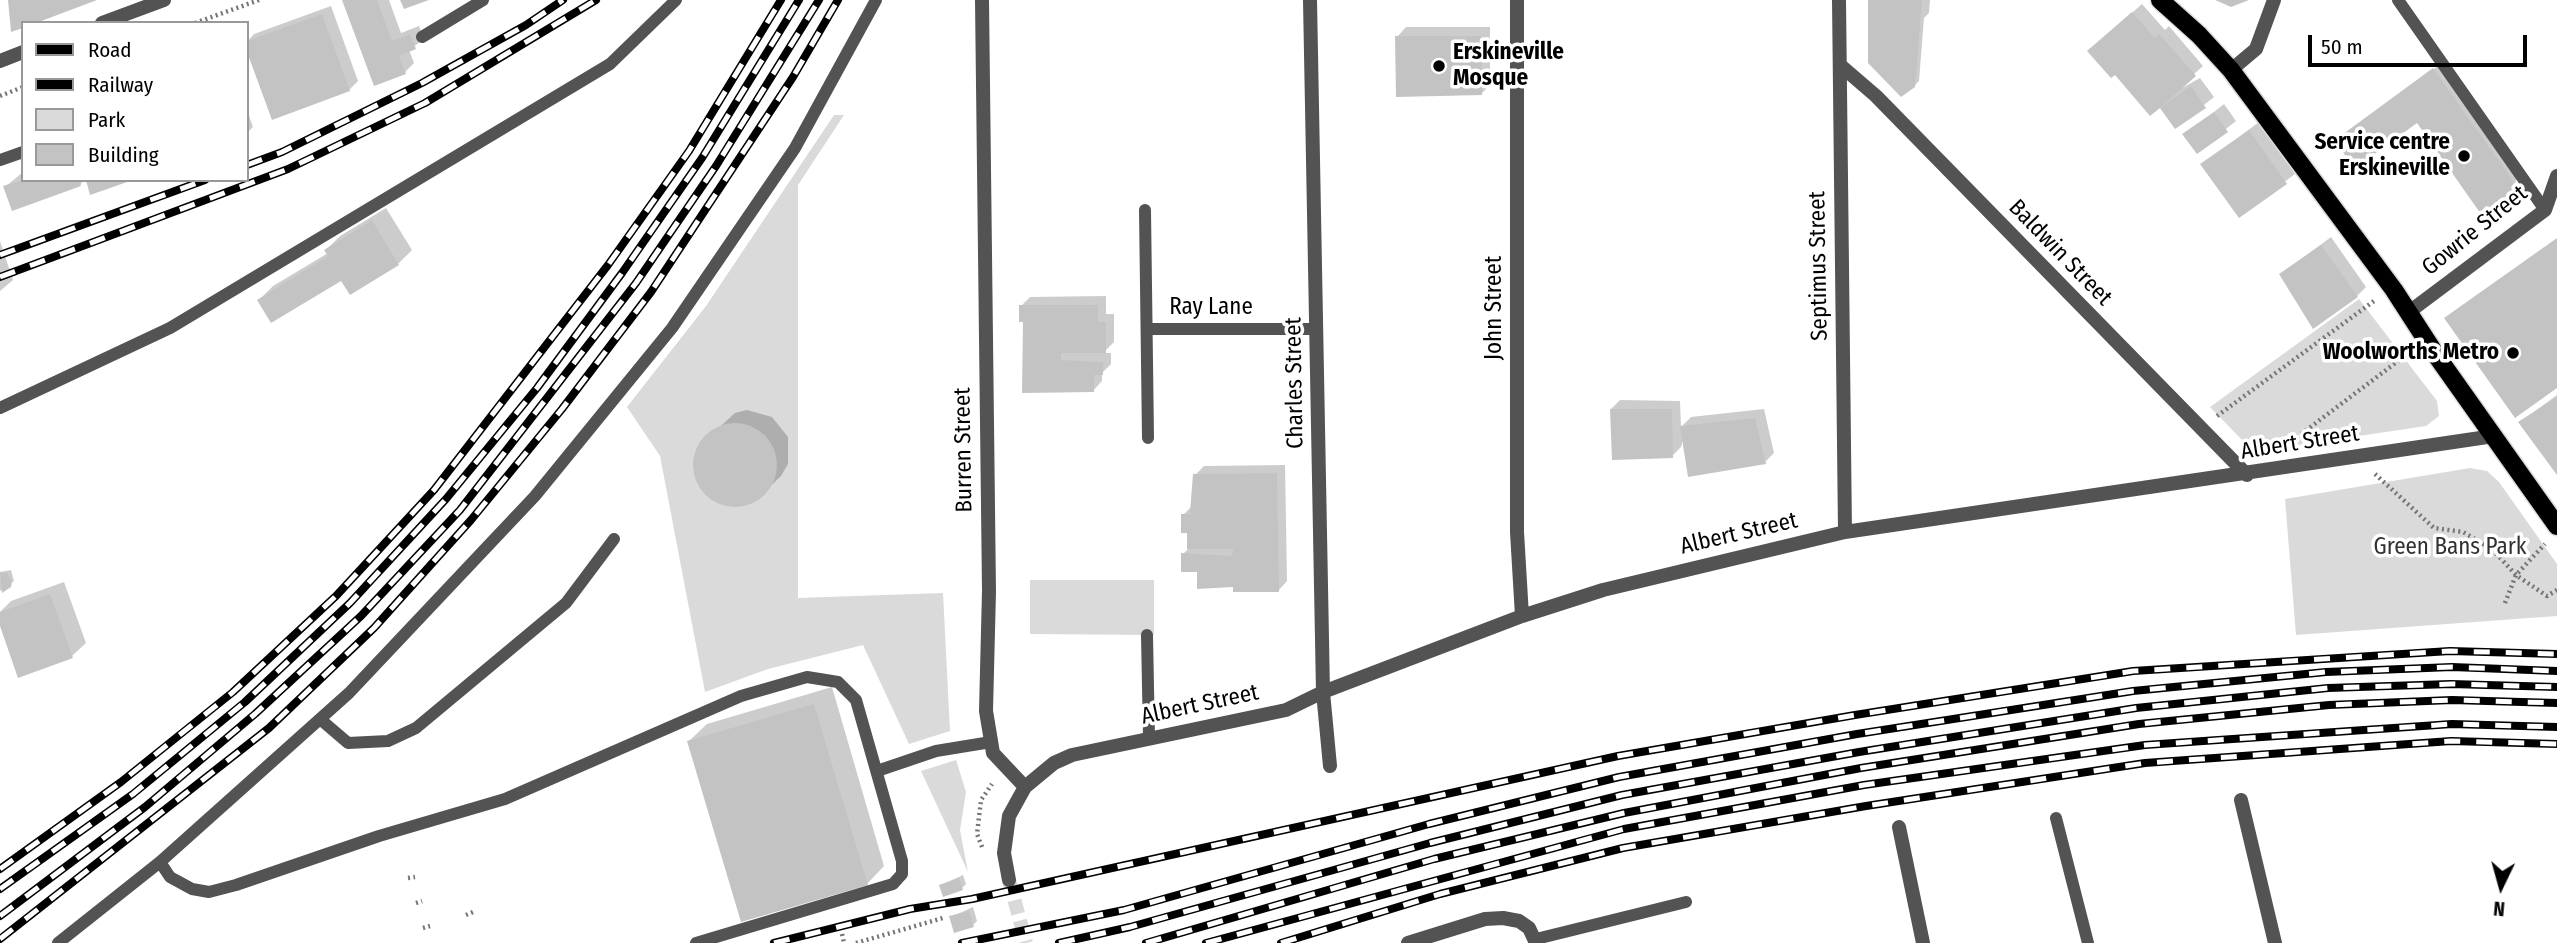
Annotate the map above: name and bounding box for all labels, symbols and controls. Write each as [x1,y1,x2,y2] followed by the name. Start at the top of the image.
[21,21,248,182] legend
[2312,21,2531,65] scale bar
[2321,34,2363,60] text: 50 m
[88,37,132,63] text: Road
[1453,39,1564,93] place label: Erskineville Mosque
[1431,58,1447,74] marker: Erskineville Mosque
[88,72,153,98] text: Railway
[88,107,125,133] text: Park
[2314,129,2450,183] place label: Service centre Erskineville
[88,142,159,168] text: Building
[2456,148,2472,164] marker: Service centre Erskineville
[2417,180,2533,282] street label: Gowrie Street
[1804,191,1834,341] street label: Septimus Street
[2003,194,2117,312] street label: Baldwin Street
[1481,256,1509,360] street label: John Street
[1169,294,1253,322] street label: Ray Lane
[1280,317,1310,449] street label: Charles Street
[2323,339,2499,367] place label: Woolworths Metro
[2505,345,2521,361] marker: Woolworths Metro
[949,387,979,513] street label: Burren Street
[2239,420,2361,466] street label: Albert Street
[1678,507,1800,561] street label: Albert Street
[2374,534,2526,562] park label: Green Bans Park
[1139,679,1261,731] street label: Albert Street
[2466,852,2536,922] north arrow
[2492,896,2506,920] text: N

